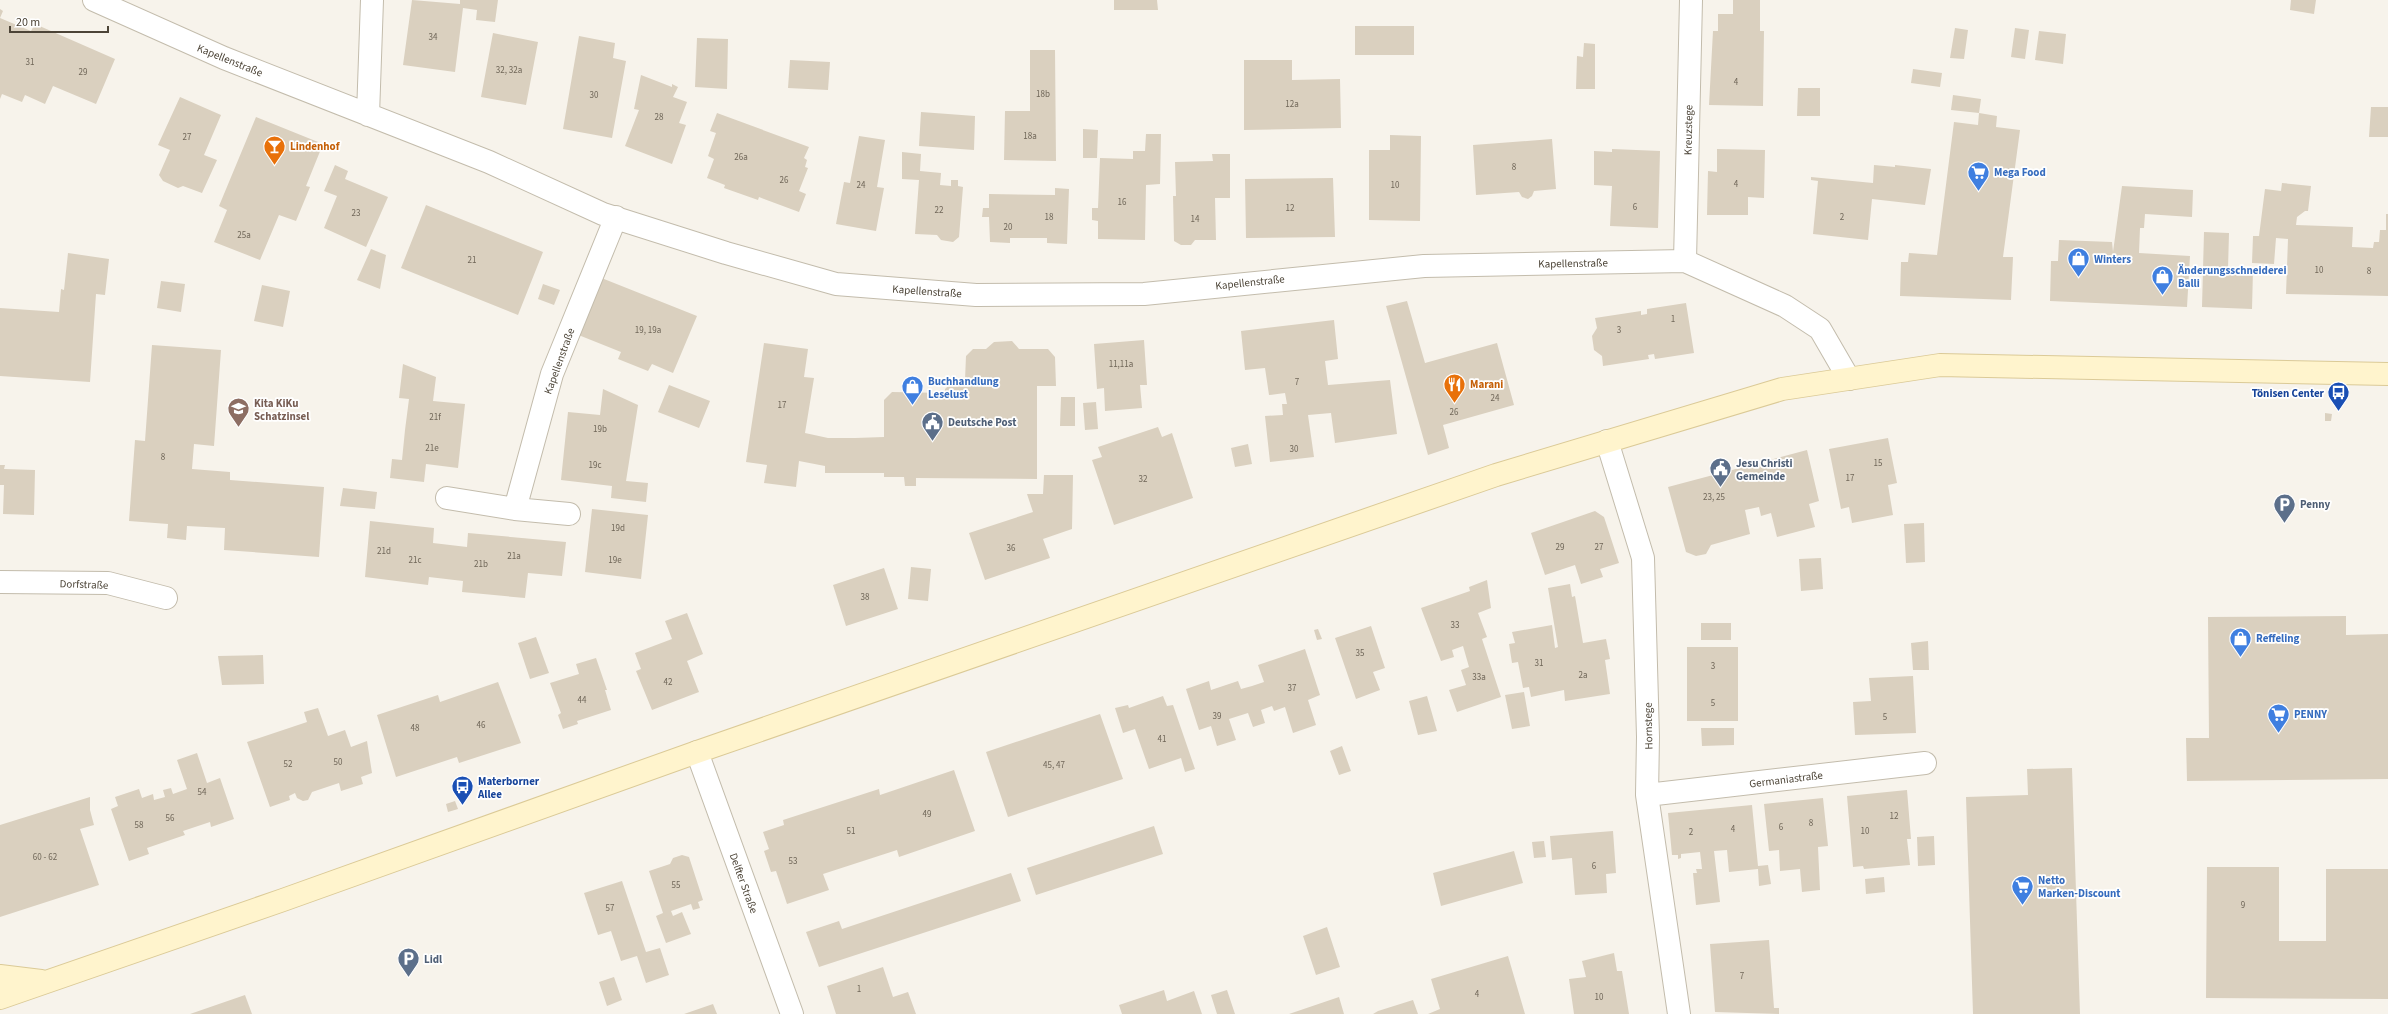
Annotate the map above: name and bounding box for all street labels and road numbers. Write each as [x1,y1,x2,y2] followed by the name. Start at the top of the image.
[195,40,265,81] street label: Kapellenstraße
[1681,104,1696,155] street label: Kreuzstege
[1538,255,1608,272] street label: Kapellenstraße
[1215,271,1286,294] street label: Kapellenstraße
[892,282,963,301] street label: Kapellenstraße
[541,325,579,396] street label: Kapellenstraße
[59,576,109,593] street label: Dorfstraße
[1641,702,1656,750] street label: Hornstege
[1748,767,1824,791] street label: Germaniastraße
[726,851,762,916] street label: Delfter Straße

